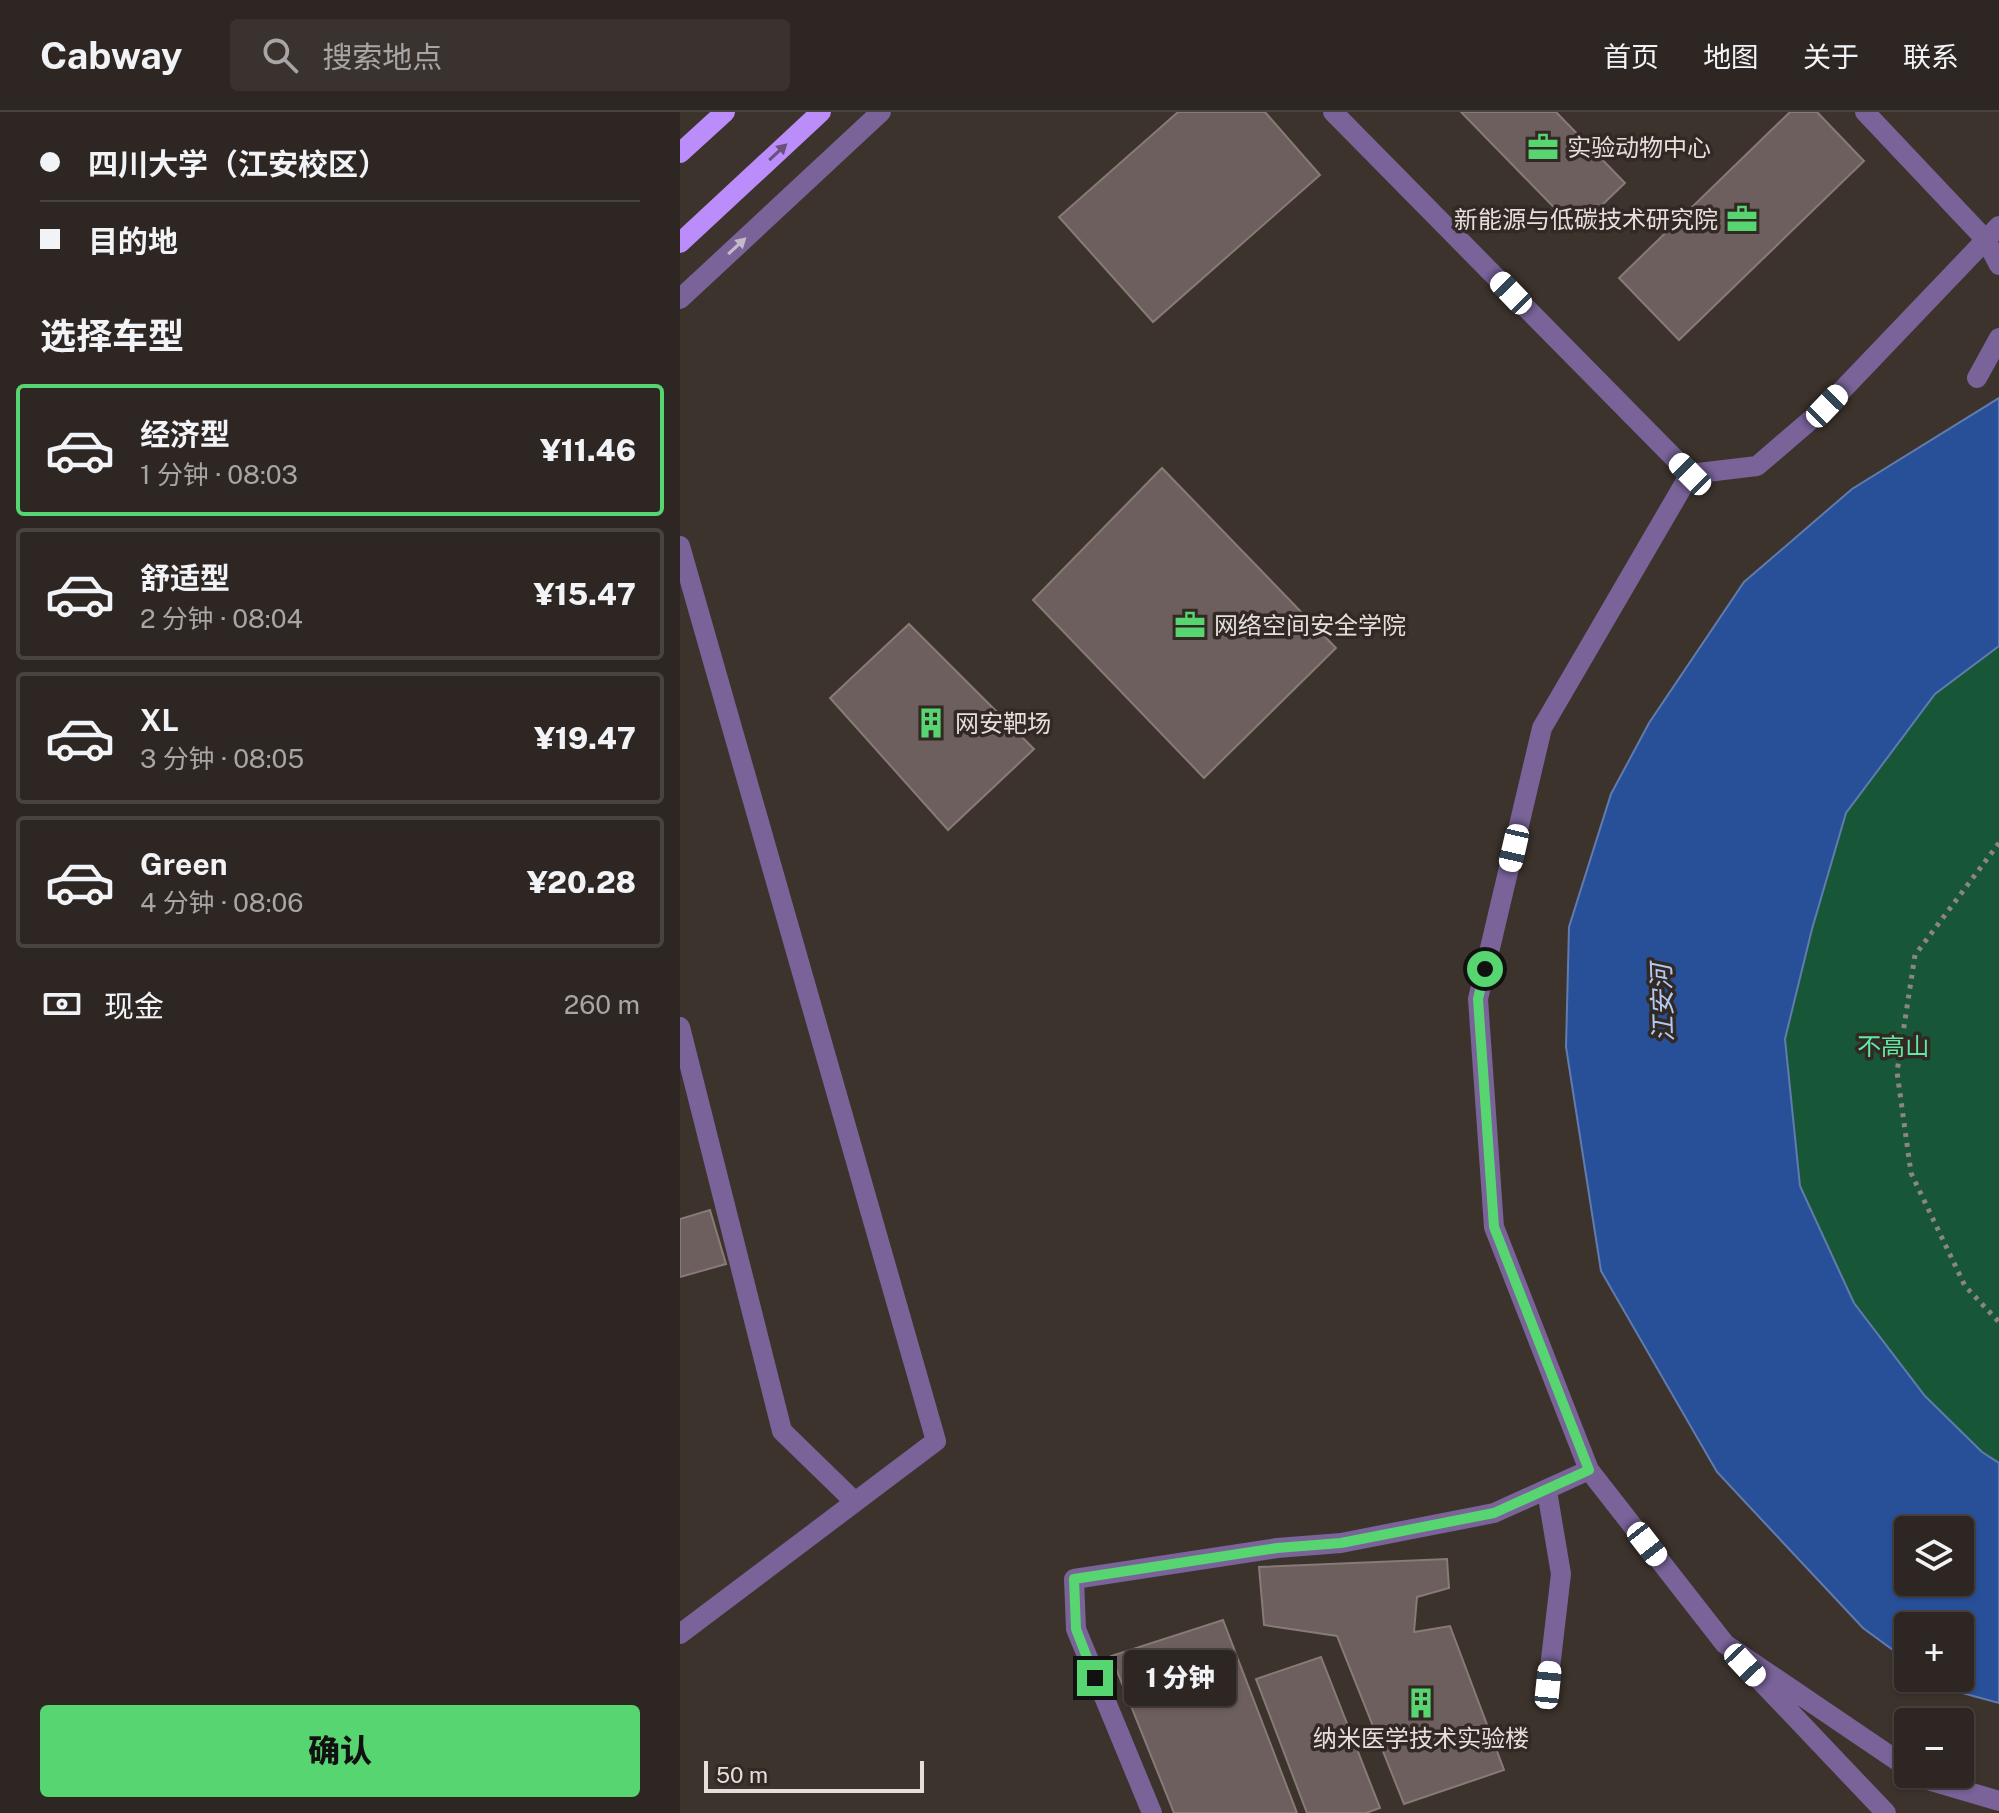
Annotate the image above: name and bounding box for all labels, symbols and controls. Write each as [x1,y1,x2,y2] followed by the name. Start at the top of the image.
[230,19,790,91] search box
[40,33,182,78] text: Cabway
[258,33,302,77] icon: search
[322,39,442,75] text: 搜索地点
[1603,40,1659,73] text: 首页
[1703,40,1759,73] text: 地图
[1803,40,1859,73] text: 关于
[1903,40,1959,73] text: 联系
[1526,130,1560,164] office icon: 实验动物中心
[1567,133,1711,161] place label: 实验动物中心
[768,143,787,161] one-way arrow
[88,146,388,182] text: 四川大学（江安校区）
[1725,202,1759,236] office icon: 新能源与低碳技术研究院
[1454,205,1718,233] place label: 新能源与低碳技术研究院
[88,223,178,259] text: 目的地
[727,237,746,255] one-way arrow
[1486,267,1536,319] car
[40,315,184,357] text: 选择车型
[1802,380,1852,432] car
[44,414,116,486] icon: car
[140,416,230,452] text: 经济型
[540,432,636,468] text: ¥11.46
[1665,449,1715,499] car
[140,459,298,490] text: 1 分钟 · 08:03
[44,558,116,630] icon: car
[140,560,230,596] text: 舒适型
[534,576,636,612] text: ¥15.47
[140,603,303,634] text: 2 分钟 · 08:04
[1173,608,1207,642] office icon: 网络空间安全学院
[1214,611,1406,639] place label: 网络空间安全学院
[44,702,116,774] icon: car
[140,702,179,738] text: XL
[914,706,948,740] building icon: 网安靶场
[955,709,1051,737] place label: 网安靶场
[534,720,636,756] text: ¥19.47
[140,743,304,774] text: 3 分钟 · 08:05
[1497,822,1531,874] car
[44,846,116,918] icon: car
[140,846,227,882] text: Green
[527,864,636,900] text: ¥20.28
[140,887,303,918] text: 4 分钟 · 08:06
[1467,951,1503,987] route start
[1645,958,1679,1043] water label: 江安河
[40,982,84,1026] icon: cash
[104,988,164,1024] text: 现金
[564,989,640,1020] text: 260 m
[1857,1032,1929,1060] park label: 不高山
[1894,1516,1974,1788] map controls
[1894,1516,1974,1596] button: layers
[1623,1518,1671,1570] car
[1894,1612,1974,1692] button: +
[1720,1639,1770,1691] car
[1123,1650,1235,1706] callout: 1 分钟
[1077,1660,1113,1696] route end
[1534,1660,1562,1710] car
[1145,1662,1215,1693] text: 1 分钟
[1404,1686,1438,1720] building icon: 纳米医学技术实验楼
[40,1705,640,1797] button: 确认
[1894,1708,1974,1788] button: −
[1313,1724,1529,1752] place label: 纳米医学技术实验楼
[704,1757,924,1793] scale bar
[716,1762,768,1788] text: 50 m

